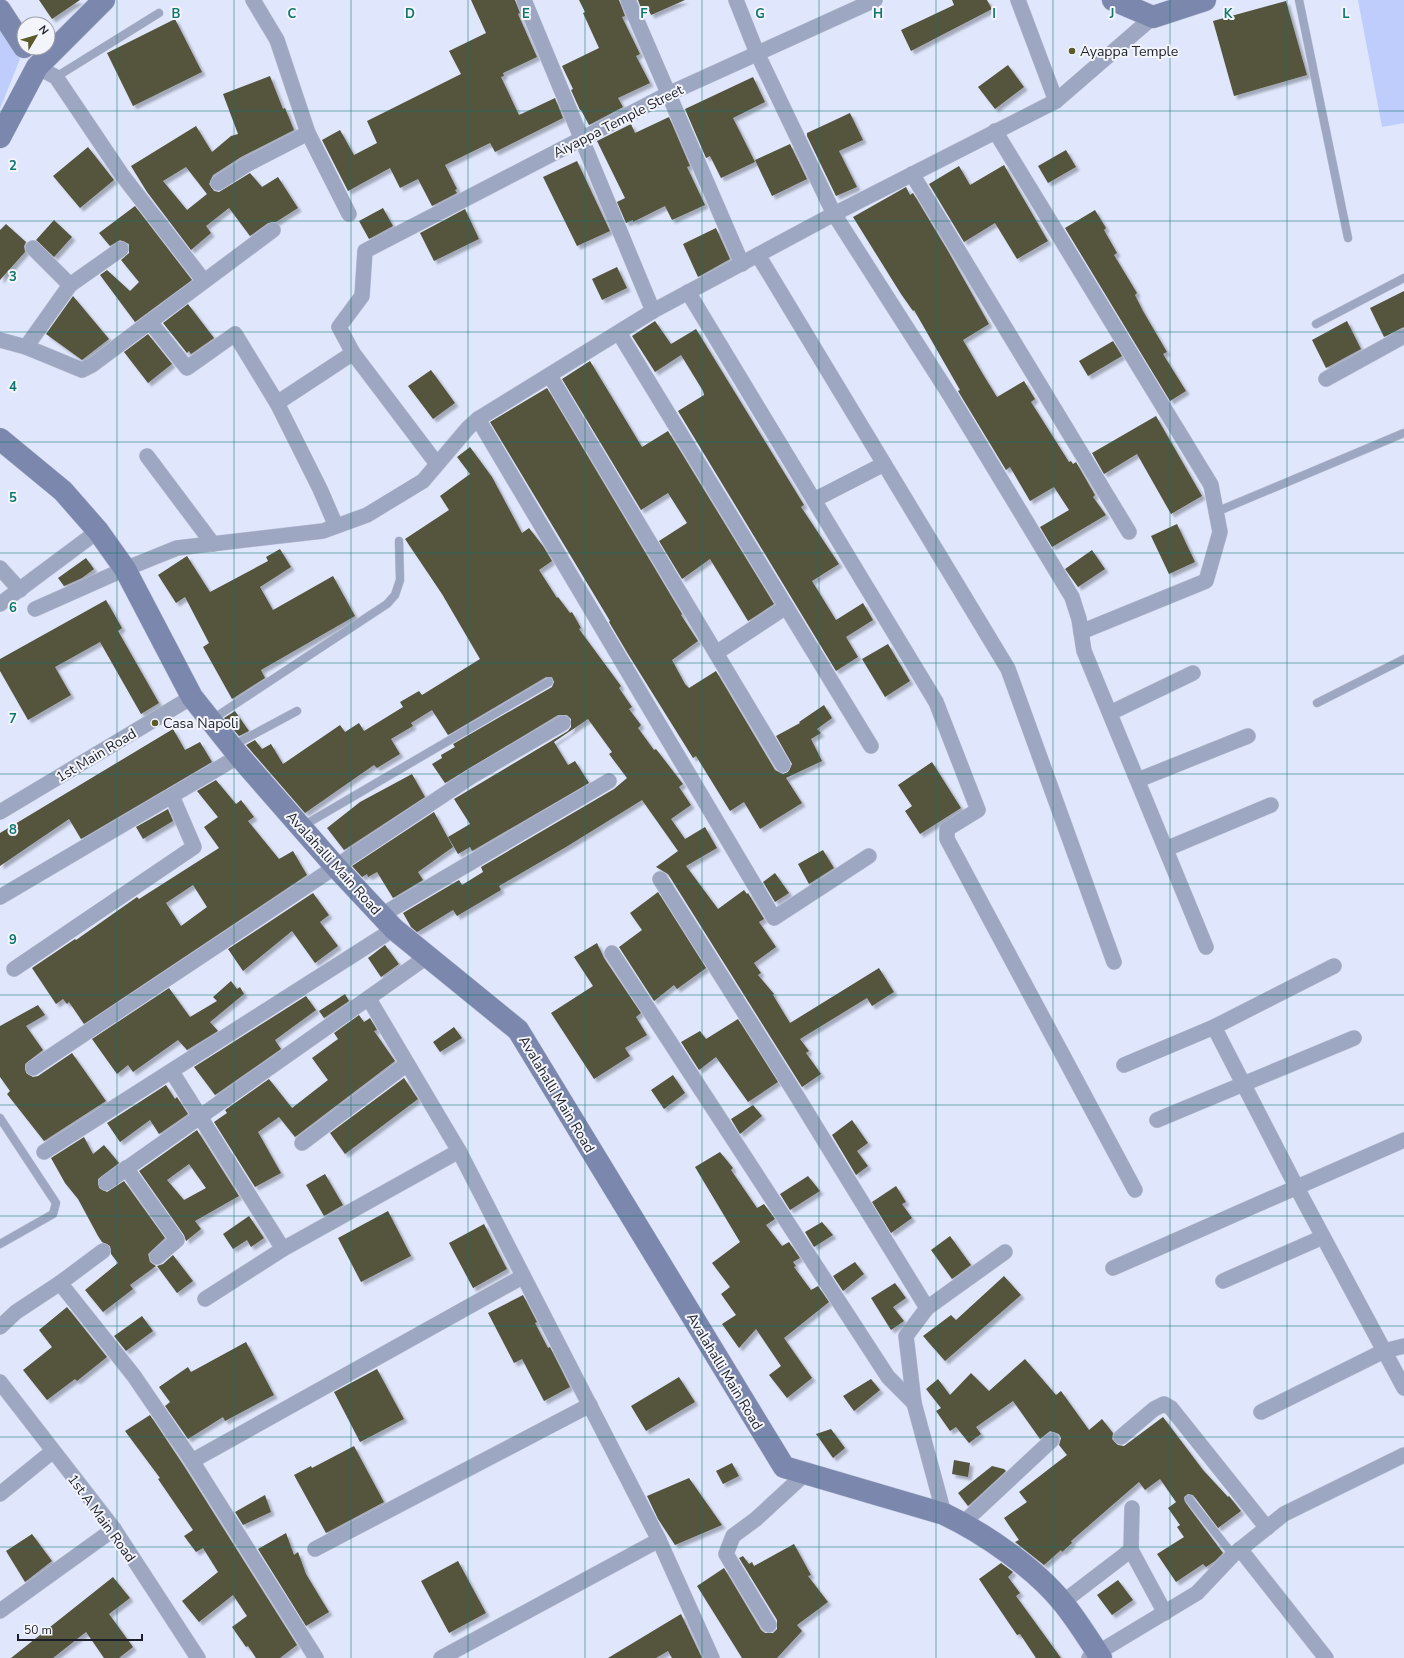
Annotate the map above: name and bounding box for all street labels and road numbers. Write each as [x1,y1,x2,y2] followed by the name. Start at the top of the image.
[550,80,687,162] street label: Aiyappa Temple Street
[53,724,140,787] street label: 1st Main Road
[282,808,385,919] street label: Avalahalli Main Road
[514,1032,599,1156] street label: Avalahalli Main Road
[682,1309,767,1433] street label: Avalahalli Main Road
[63,1471,140,1566] street label: 1st A Main Road

